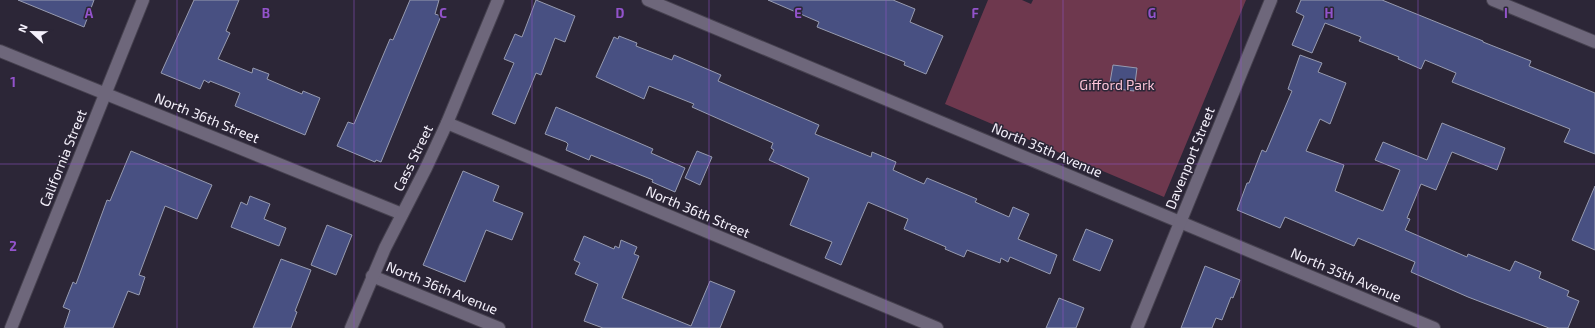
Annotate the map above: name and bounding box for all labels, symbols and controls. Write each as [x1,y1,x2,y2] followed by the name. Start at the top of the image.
[85,5,94,21] text: A
[262,5,270,21] text: B
[439,5,447,21] text: C
[616,5,625,21] text: D
[794,5,802,21] text: E
[971,5,979,21] text: F
[1148,5,1156,21] text: G
[1325,5,1334,21] text: H
[1504,5,1508,21] text: I
[12,12,52,52] north arrow
[15,22,30,34] text: N
[10,74,16,90] text: 1
[1079,76,1155,93] park label: Gifford Park
[152,89,262,146] street label: North 36th Street
[1161,104,1218,212] street label: Davenport Street
[35,107,90,209] street label: California Street
[989,119,1105,181] street label: North 35th Avenue
[389,122,436,194] street label: Cass Street
[644,182,753,241] street label: North 36th Street
[9,238,17,254] text: 2
[1288,244,1404,306] street label: North 35th Avenue
[384,257,501,318] street label: North 36th Avenue

